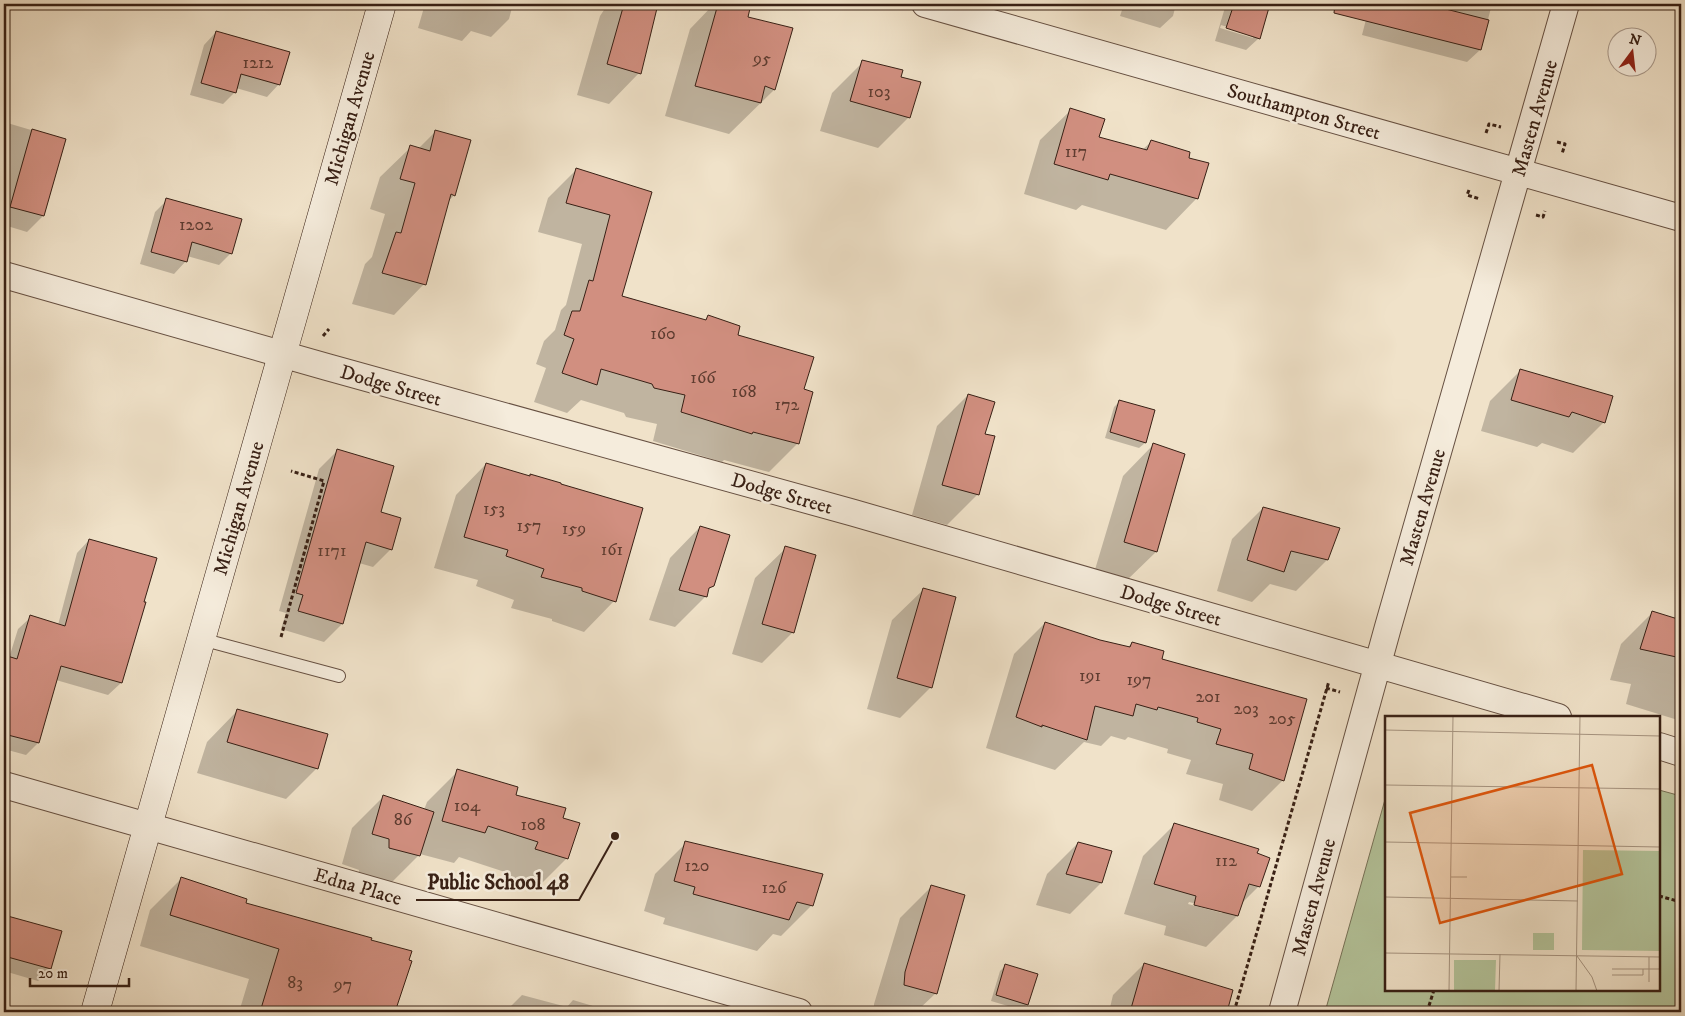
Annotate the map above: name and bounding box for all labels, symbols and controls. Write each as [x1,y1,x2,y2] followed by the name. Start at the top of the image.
[1608,28,1658,78] north arrow
[1627,30,1643,51] text: N
[319,48,382,188] street label: Michigan Avenue
[752,48,771,70] house number: 95
[243,52,274,74] house number: 1212
[1507,57,1564,180] street label: Masten Avenue
[1224,79,1383,146] street label: Southampton Street
[868,81,890,103] house number: 103
[1065,141,1087,163] house number: 117
[179,214,213,236] house number: 1202
[650,323,676,345] house number: 160
[337,360,444,413] street label: Dodge Street
[690,367,716,389] house number: 166
[732,381,756,403] house number: 168
[775,394,800,416] house number: 172
[208,438,271,578] street label: Michigan Avenue
[1395,446,1452,569] street label: Masten Avenue
[728,468,835,521] street label: Dodge Street
[483,498,505,520] house number: 153
[517,515,541,537] house number: 157
[562,518,586,540] house number: 159
[601,539,623,561] house number: 161
[317,540,347,562] house number: 1171
[1117,580,1224,633] street label: Dodge Street
[1079,665,1101,687] house number: 191
[1126,669,1152,691] house number: 197
[1195,686,1221,708] house number: 201
[1233,698,1259,720] house number: 203
[1268,708,1296,730] house number: 205
[1385,716,1660,991] inset map
[454,795,481,817] house number: 104
[394,809,413,831] house number: 86
[520,814,546,836] house number: 108
[1287,836,1342,959] street label: Masten Avenue
[1215,850,1237,872] house number: 112
[684,855,710,877] house number: 120
[311,863,404,912] street label: Edna Place
[416,864,579,900] callout: Public School 48
[427,870,570,896] text: Public School 48
[762,877,787,899] house number: 126
[30,956,129,988] scale bar
[38,964,68,983] text: 20 m
[287,972,303,994] house number: 83
[333,974,352,996] house number: 97

